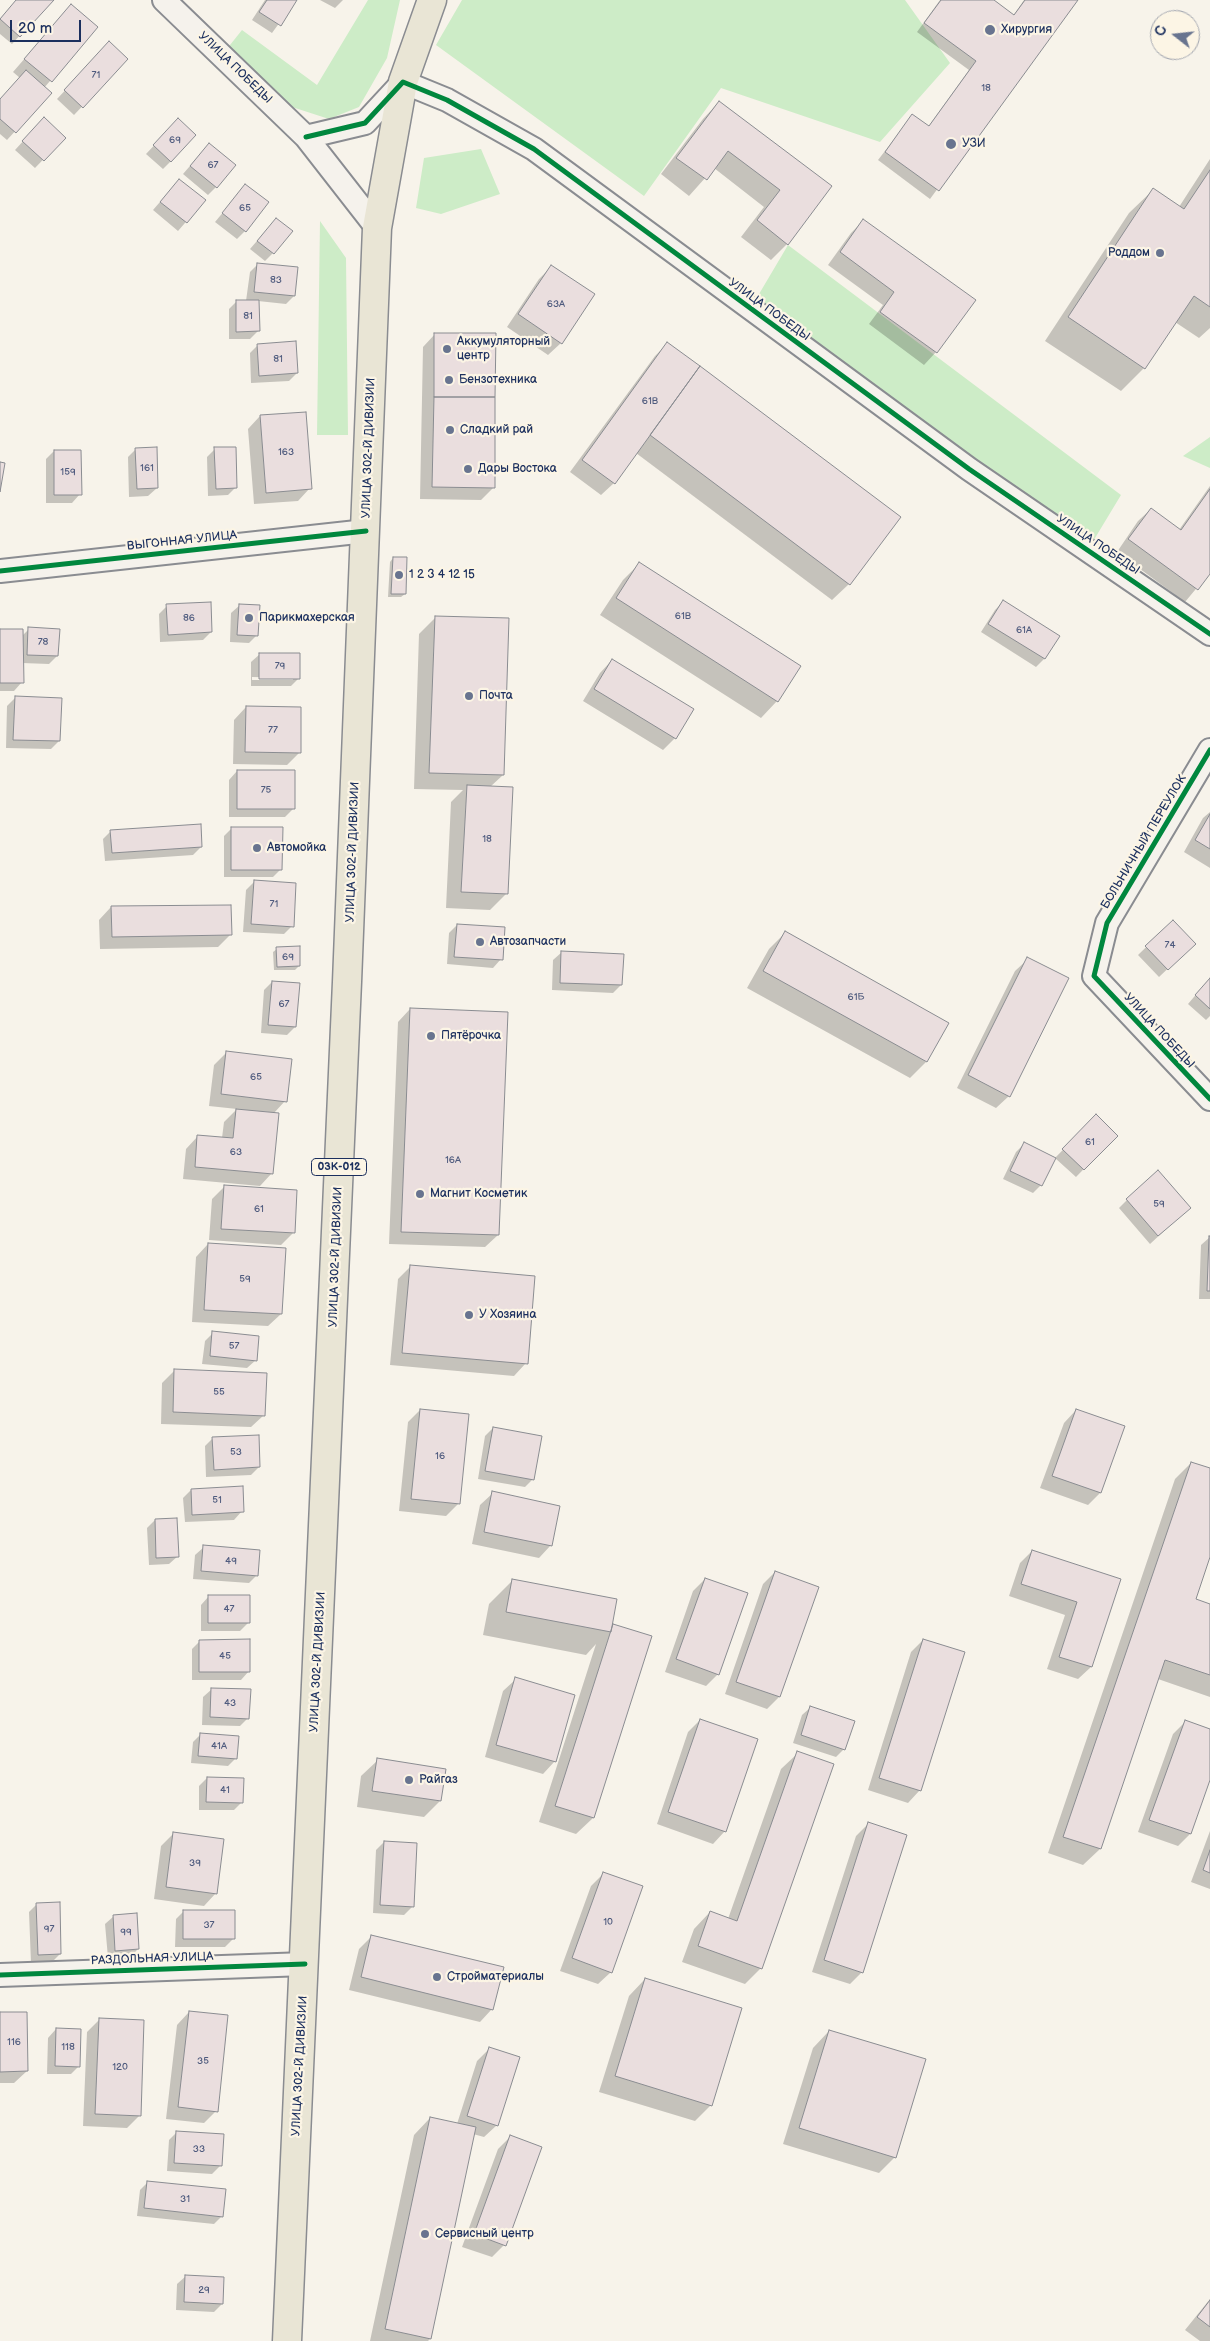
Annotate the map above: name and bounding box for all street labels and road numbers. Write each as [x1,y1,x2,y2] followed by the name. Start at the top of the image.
[195,29,275,107] street label: УЛИЦА ПОБЕДЫ
[726,276,812,344] street label: УЛИЦА ПОБЕДЫ
[359,377,379,519] street label: УЛИЦА 302-Й ДИВИЗИИ
[1054,512,1142,578] street label: УЛИЦА ПОБЕДЫ
[126,528,238,554] street label: ВЫГОННАЯ УЛИЦА
[1098,772,1190,912] street label: БОЛЬНИЧНЫЙ ПЕРЕУЛОК
[343,781,363,923] street label: УЛИЦА 302-Й ДИВИЗИИ
[1121,991,1197,1071] street label: УЛИЦА ПОБЕДЫ
[312,1158,366,1176] road number: 03К-012
[326,1186,346,1328] street label: УЛИЦА 302-Й ДИВИЗИИ
[307,1591,329,1733] street label: УЛИЦА 302-Й ДИВИЗИИ
[90,1950,214,1968] street label: РАЗДОЛЬНАЯ УЛИЦА
[289,1995,311,2137] street label: УЛИЦА 302-Й ДИВИЗИИ

